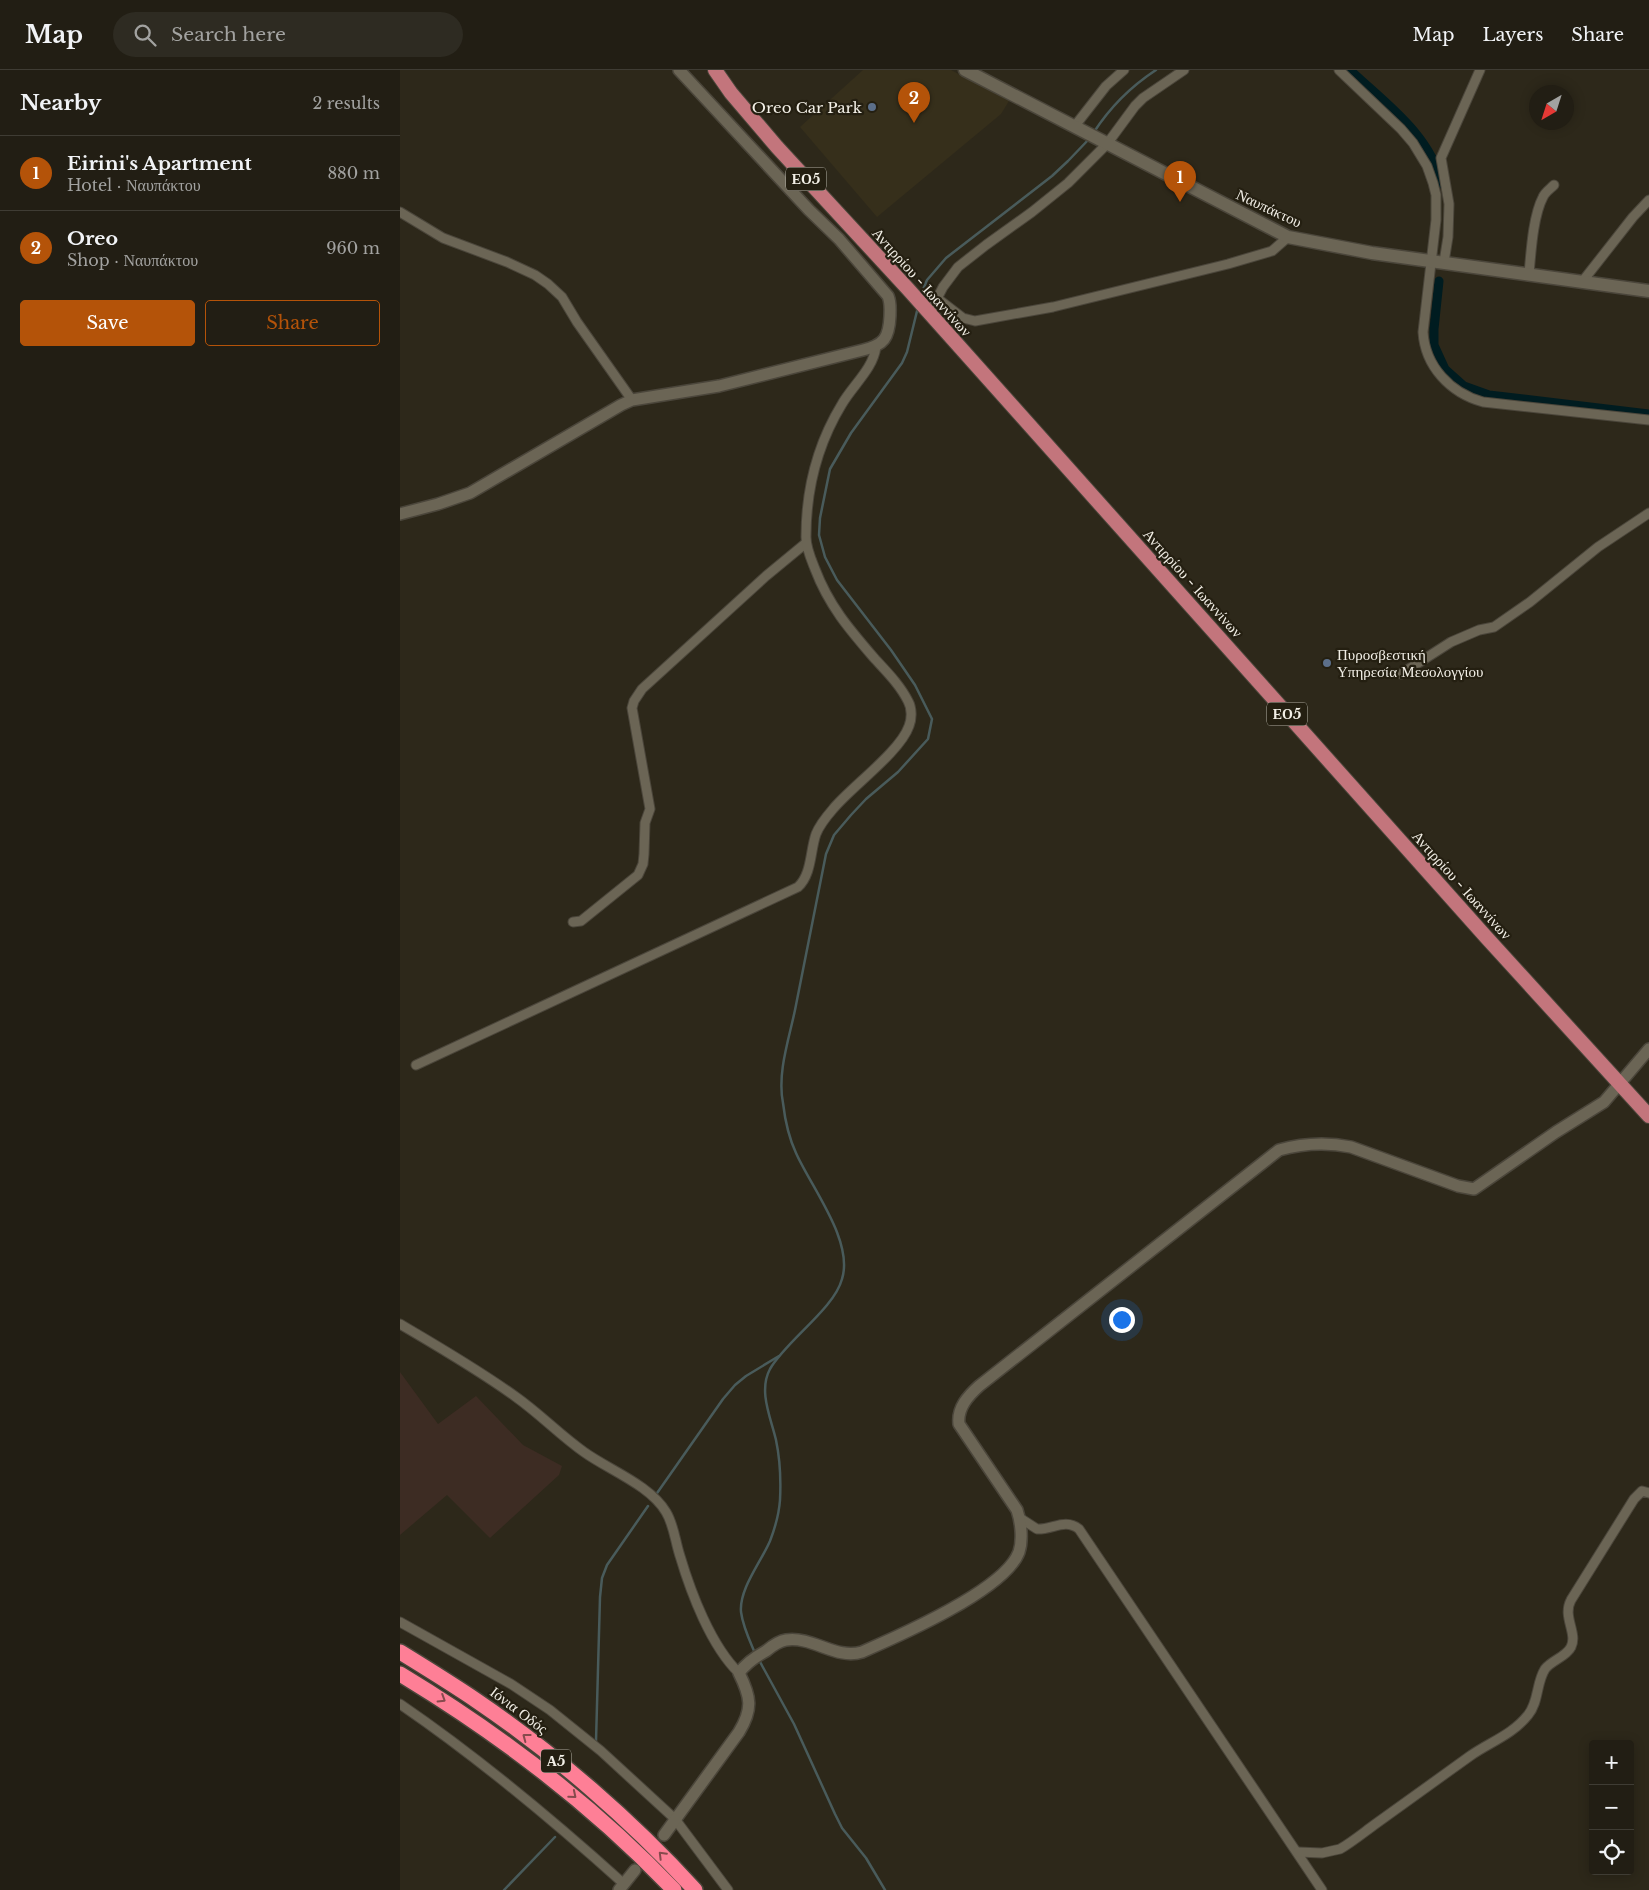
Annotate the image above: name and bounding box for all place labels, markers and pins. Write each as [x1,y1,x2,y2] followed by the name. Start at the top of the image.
[898,82,930,123] pin: 2
[752,98,863,117] place label: Oreo Car Park
[866,101,878,113] marker: Oreo Car Park
[1164,161,1196,202] pin: 1
[1337,645,1484,681] place label: Πυροσβεστική Υπηρεσία Μεσολογγίου
[1321,657,1333,669] marker: Πυροσβεστική Υπηρεσία Μεσολογγίου

